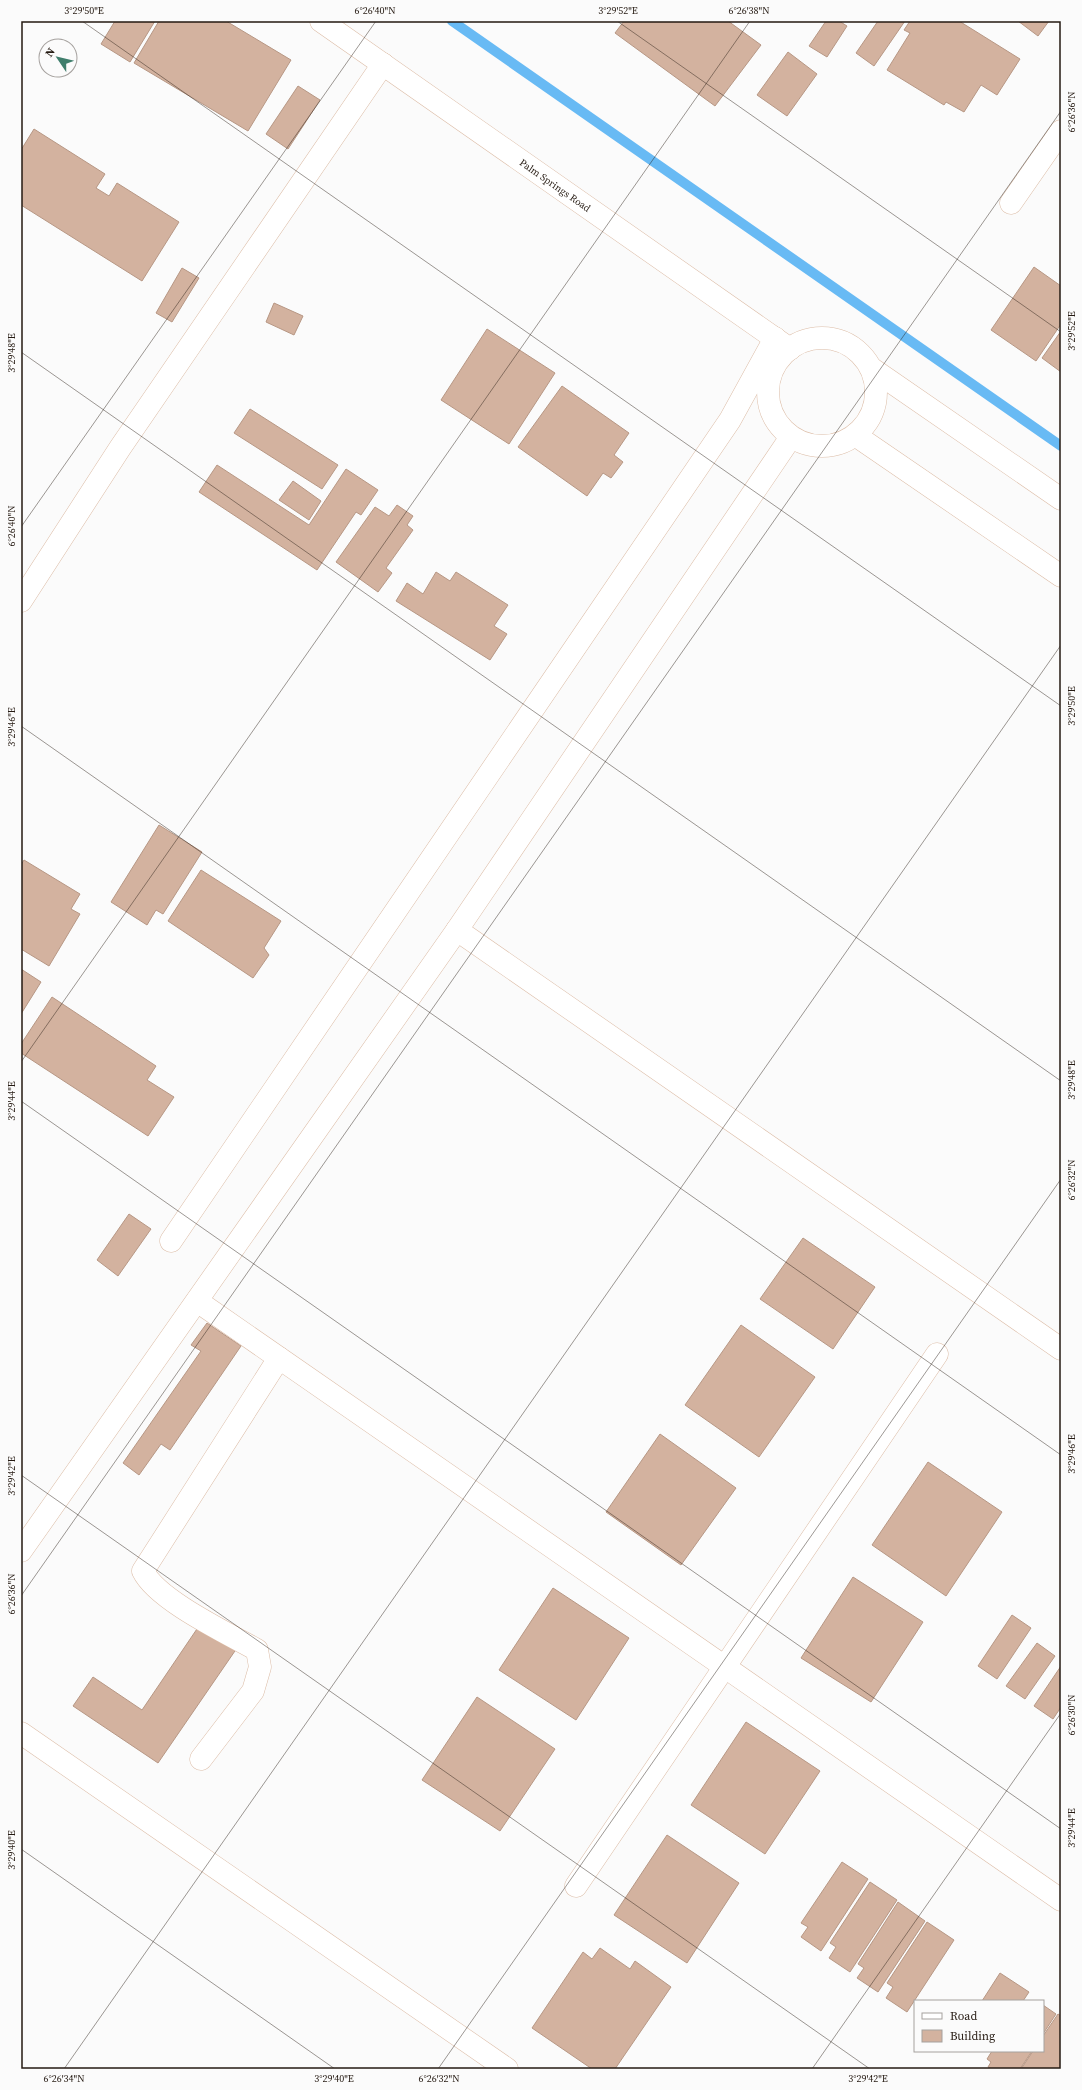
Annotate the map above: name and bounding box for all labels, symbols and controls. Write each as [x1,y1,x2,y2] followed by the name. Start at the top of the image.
[64,4,104,17] text: 3°29'50"E
[354,4,396,17] text: 6°26'40"N
[598,4,638,17] text: 3°29'52"E
[728,4,770,17] text: 6°26'38"N
[38,38,78,78] north arrow
[42,45,59,60] text: N
[1065,91,1078,133] text: 6°26'36"N
[517,156,594,215] street label: Palm Springs Road
[1065,311,1078,351] text: 3°29'52"E
[5,333,18,373] text: 3°29'48"E
[5,505,18,547] text: 6°26'40"N
[1065,686,1078,726] text: 3°29'50"E
[5,707,18,747] text: 3°29'46"E
[1065,1060,1078,1100] text: 3°29'48"E
[5,1081,18,1121] text: 3°29'44"E
[1065,1159,1078,1201] text: 6°26'32"N
[1065,1434,1078,1474] text: 3°29'46"E
[5,1456,18,1496] text: 3°29'42"E
[5,1573,18,1615] text: 6°26'36"N
[1065,1694,1078,1736] text: 6°26'30"N
[1065,1808,1078,1848] text: 3°29'44"E
[5,1830,18,1870] text: 3°29'40"E
[914,2000,1044,2052] legend
[950,2008,977,2024] text: Road
[950,2028,995,2044] text: Building
[43,2072,85,2085] text: 6°26'34"N
[314,2072,354,2085] text: 3°29'40"E
[418,2072,460,2085] text: 6°26'32"N
[848,2072,888,2085] text: 3°29'42"E

